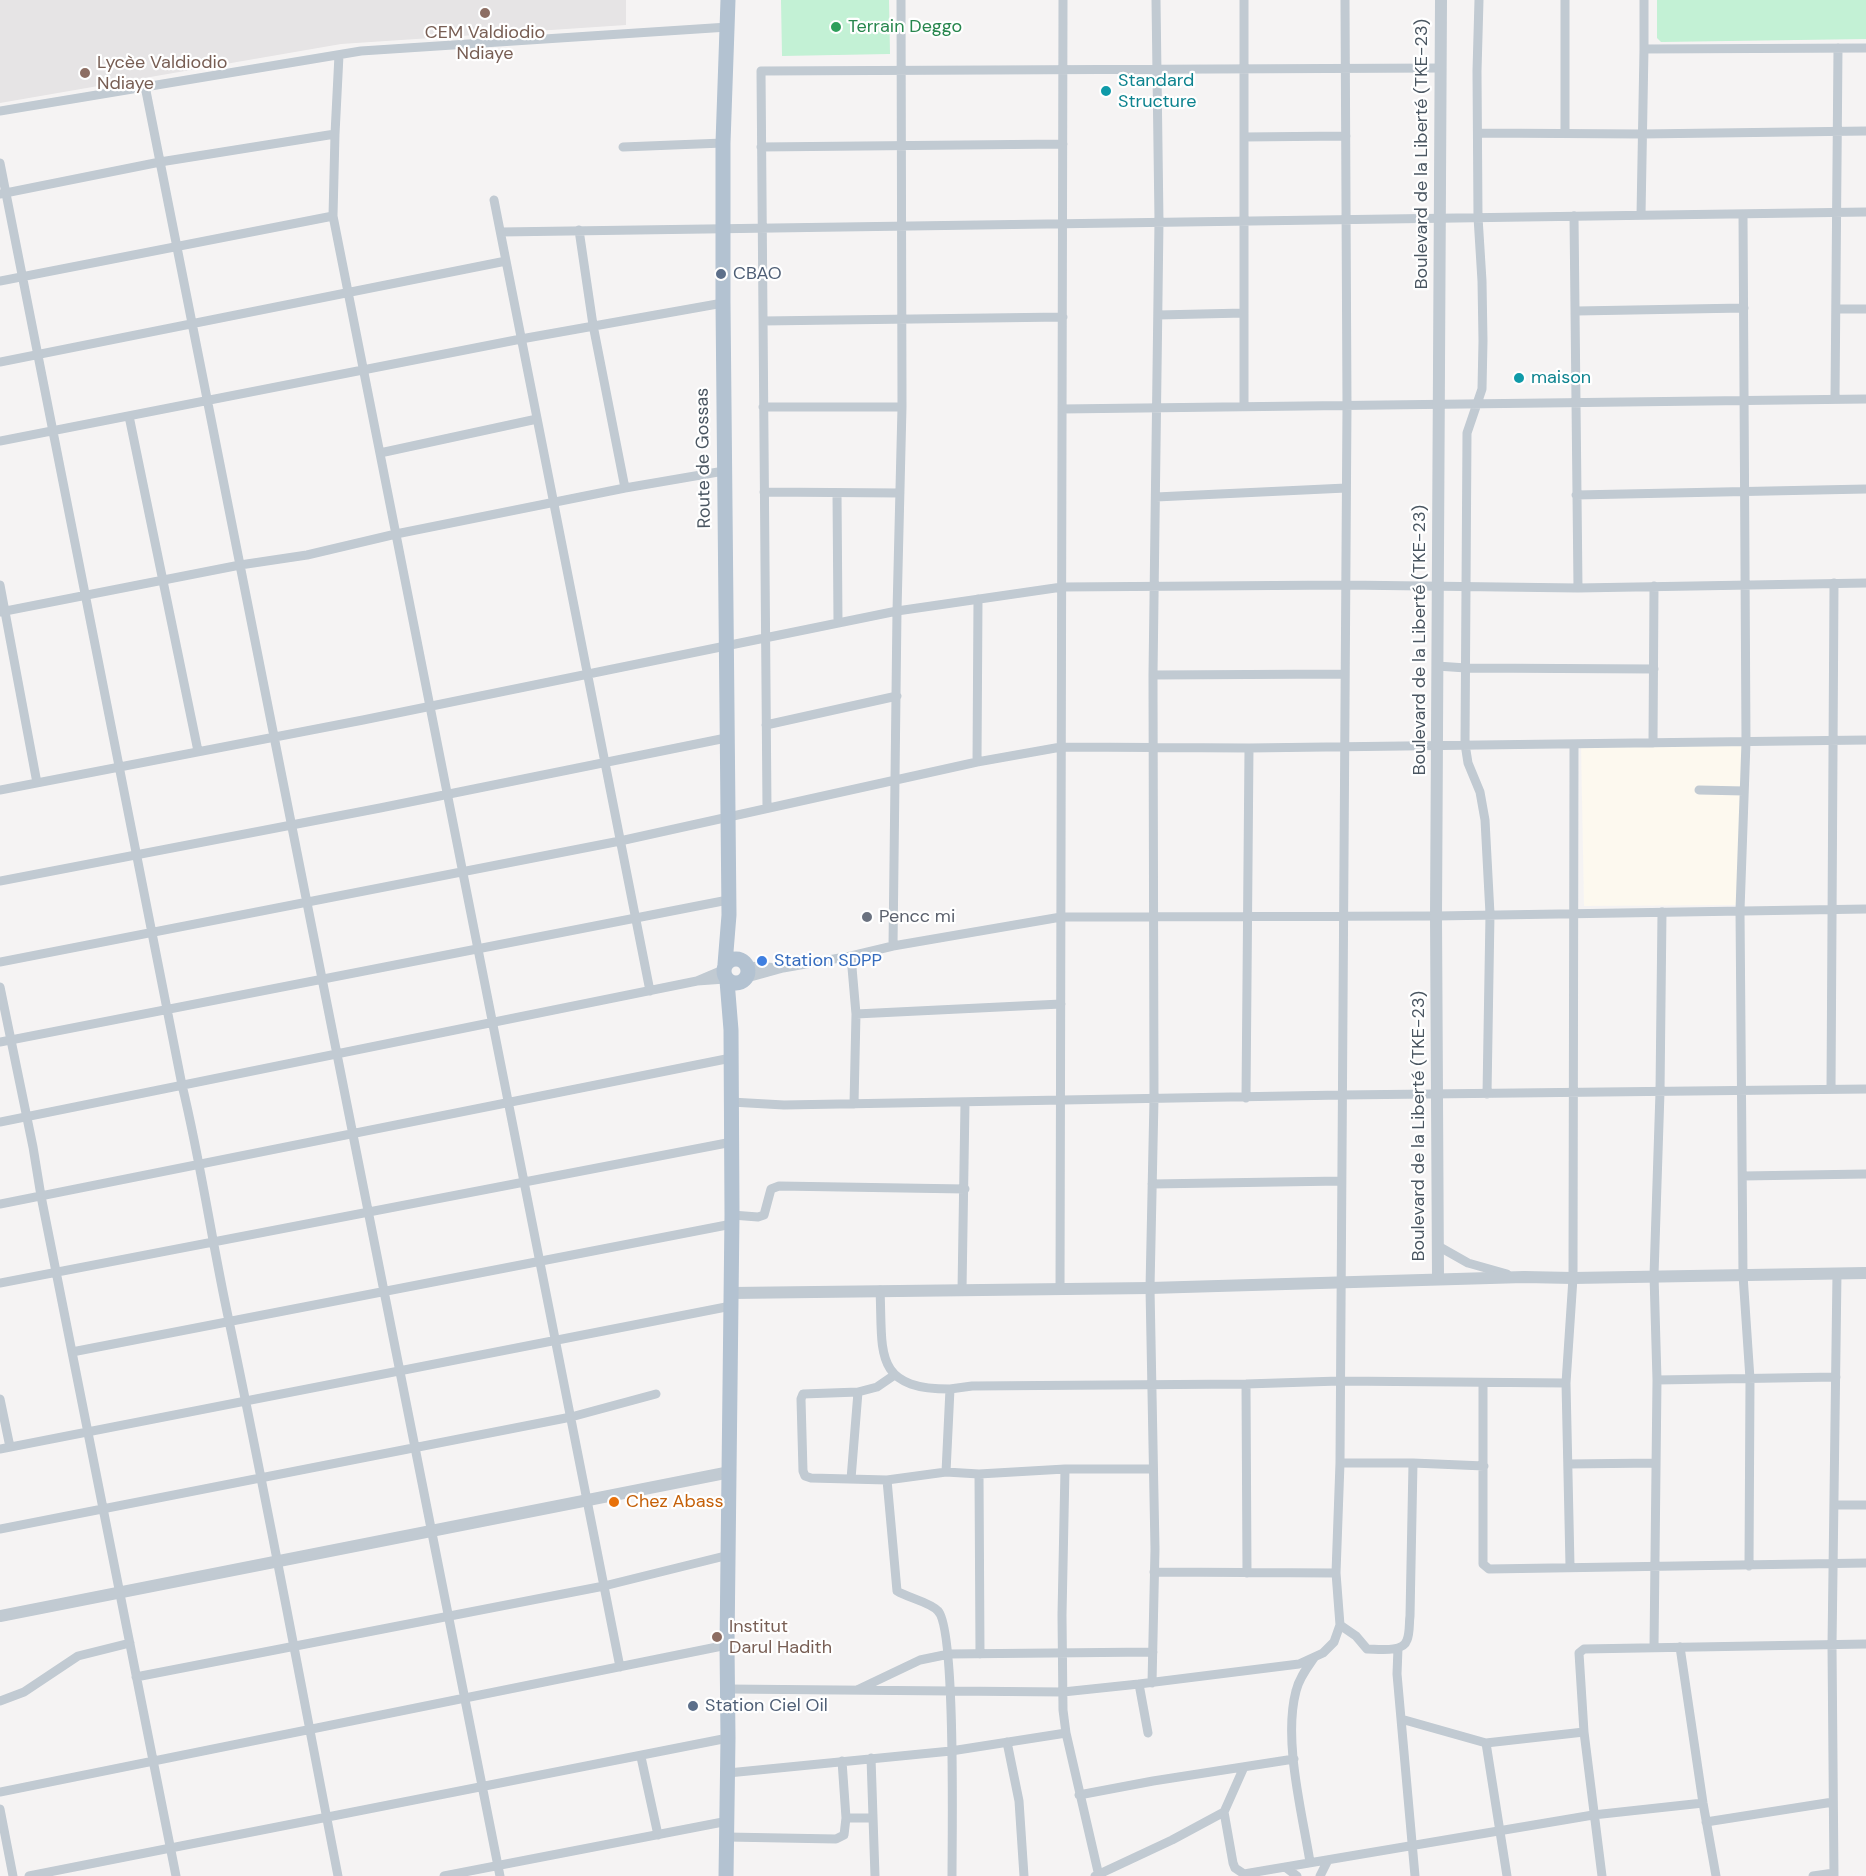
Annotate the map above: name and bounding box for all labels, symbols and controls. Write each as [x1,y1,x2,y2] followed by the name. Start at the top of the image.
[478,6,492,20] marker: CEM Valdiodio Ndiaye
[848,16,962,38] place label: Terrain Deggo
[1411,19,1433,289] street label: Boulevard de la Liberté (TKE-23)
[829,20,843,34] marker: Terrain Deggo
[425,22,545,64] place label: CEM Valdiodio Ndiaye
[97,52,227,94] place label: Lycèe Valdiodio Ndiaye
[78,66,92,80] marker: Lycèe Valdiodio Ndiaye
[1118,70,1196,112] place label: Standard Structure
[1099,84,1113,98] marker: Standard Structure
[733,263,782,285] place label: CBAO
[714,267,728,281] marker: CBAO
[1531,367,1591,389] place label: maison
[1512,371,1526,385] marker: maison
[692,388,716,528] street label: Route de Gossas
[1409,505,1431,775] street label: Boulevard de la Liberté (TKE-23)
[879,906,955,928] place label: Pencc mi
[860,910,874,924] marker: Pencc mi
[774,950,882,972] place label: Station SDPP
[755,954,769,968] marker: Station SDPP
[1408,991,1430,1261] street label: Boulevard de la Liberté (TKE-23)
[626,1491,724,1513] place label: Chez Abass
[607,1495,621,1509] marker: Chez Abass
[729,1616,832,1658] place label: Institut Darul Hadith
[710,1630,724,1644] marker: Institut Darul Hadith
[705,1695,828,1717] place label: Station Ciel Oil
[686,1699,700,1713] marker: Station Ciel Oil

